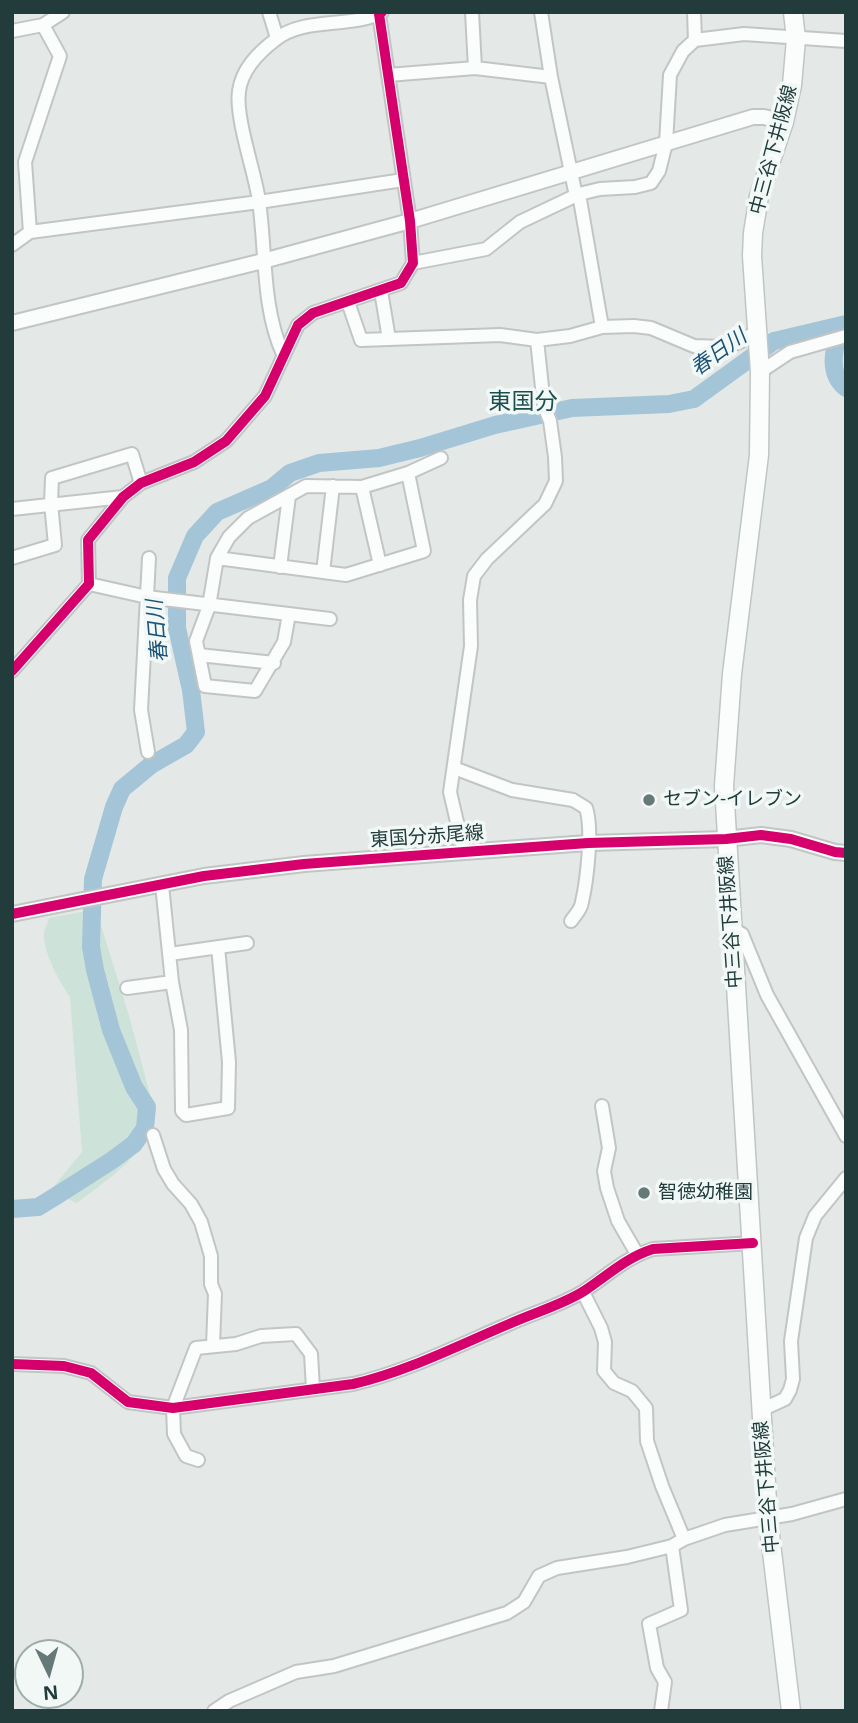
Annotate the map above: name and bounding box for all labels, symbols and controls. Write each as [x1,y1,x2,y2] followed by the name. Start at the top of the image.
[746,83,802,217] street label: 中三谷下井阪線
[686,324,752,382] water label: 春日川
[489,388,557,416] district label: 東国分
[143,599,173,663] water label: 春日川
[663,789,802,811] place label: セブン-イレブン
[641,792,657,808] marker: セブン-イレブン
[369,822,485,852] street label: 東国分赤尾線
[715,855,747,989] street label: 中三谷下井阪線
[658,1182,753,1204] place label: 智徳幼稚園
[636,1185,652,1201] marker: 智徳幼稚園
[750,1420,784,1554] street label: 中三谷下井阪線
[14,1639,84,1709] north arrow
[42,1679,59,1707] text: N

